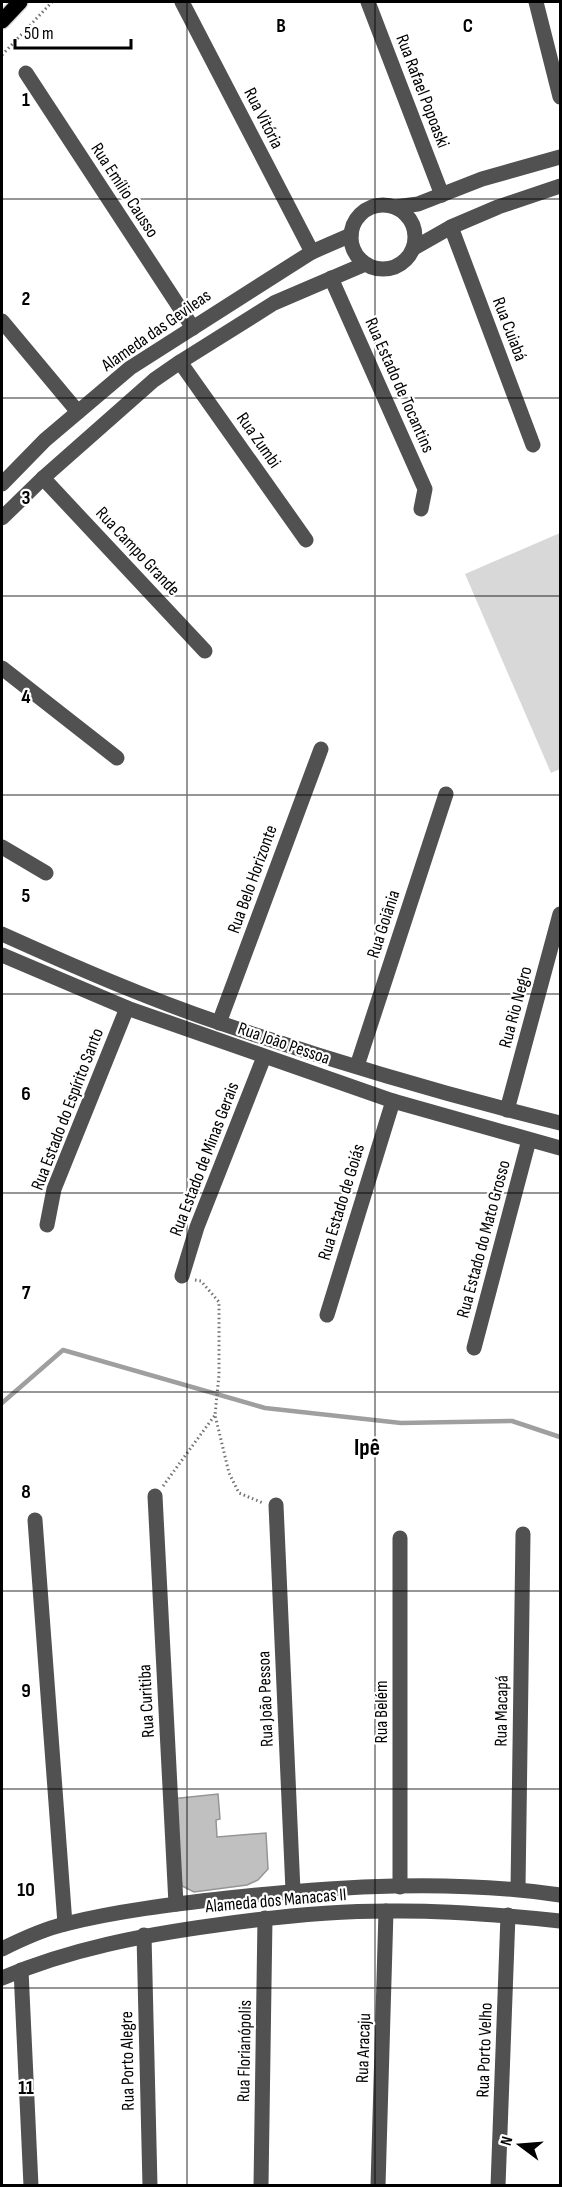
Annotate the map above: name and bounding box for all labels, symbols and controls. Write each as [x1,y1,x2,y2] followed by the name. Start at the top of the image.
[15,12,130,50] scale bar
[276,14,286,38] text: B
[463,14,473,38] text: C
[24,23,54,44] text: 50 m
[391,32,454,151] street label: Rua Rafael Popoaski
[239,84,288,152] street label: Rua Vitória
[22,88,30,112] text: 1
[86,139,163,241] street label: Rua Emílio Causso
[97,285,215,376] street label: Alameda das Gevileas
[22,287,30,311] text: 2
[488,294,531,364] street label: Rua Cuiabá
[360,314,439,456] street label: Rua Estado de Tocantins
[232,409,285,472] street label: Rua Zumbi
[22,486,31,510] text: 3
[91,503,184,600] street label: Rua Campo Grande
[21,685,31,709] text: 4
[223,822,282,936] street label: Rua Belo Horizonte
[22,884,31,908] text: 5
[363,887,404,961] street label: Rua Goiânia
[495,964,536,1050] street label: Rua Rio Negro
[235,1018,333,1069] street label: Rua João Pessoa
[27,1025,108,1193] street label: Rua Estado do Espírito Santo
[165,1079,244,1239] street label: Rua Estado de Minas Gerais
[21,1082,31,1106] text: 6
[314,1141,369,1263] street label: Rua Estado de Goiás
[452,1158,515,1320] street label: Rua Estado do Mato Grosso
[22,1281,31,1305] text: 7
[354,1433,380,1462] district label: Ipê
[21,1480,31,1504] text: 8
[253,1651,278,1747] street label: Rua João Pessoa
[134,1664,159,1738] street label: Rua Curitiba
[490,1675,513,1747] street label: Rua Macapá
[21,1679,31,1703] text: 9
[371,1680,392,1744] street label: Rua Belém
[17,1878,35,1902] text: 10
[204,1884,347,1917] street label: Alameda dos Manacas II
[233,2000,256,2102] street label: Rua Florianópolis
[472,2002,497,2098] street label: Rua Porto Velho
[116,2011,139,2111] street label: Rua Porto Alegre
[352,2013,375,2083] street label: Rua Aracaju
[18,2076,34,2100] text: 11
[490,2115,550,2175] north arrow
[497,2135,517,2148] text: N

